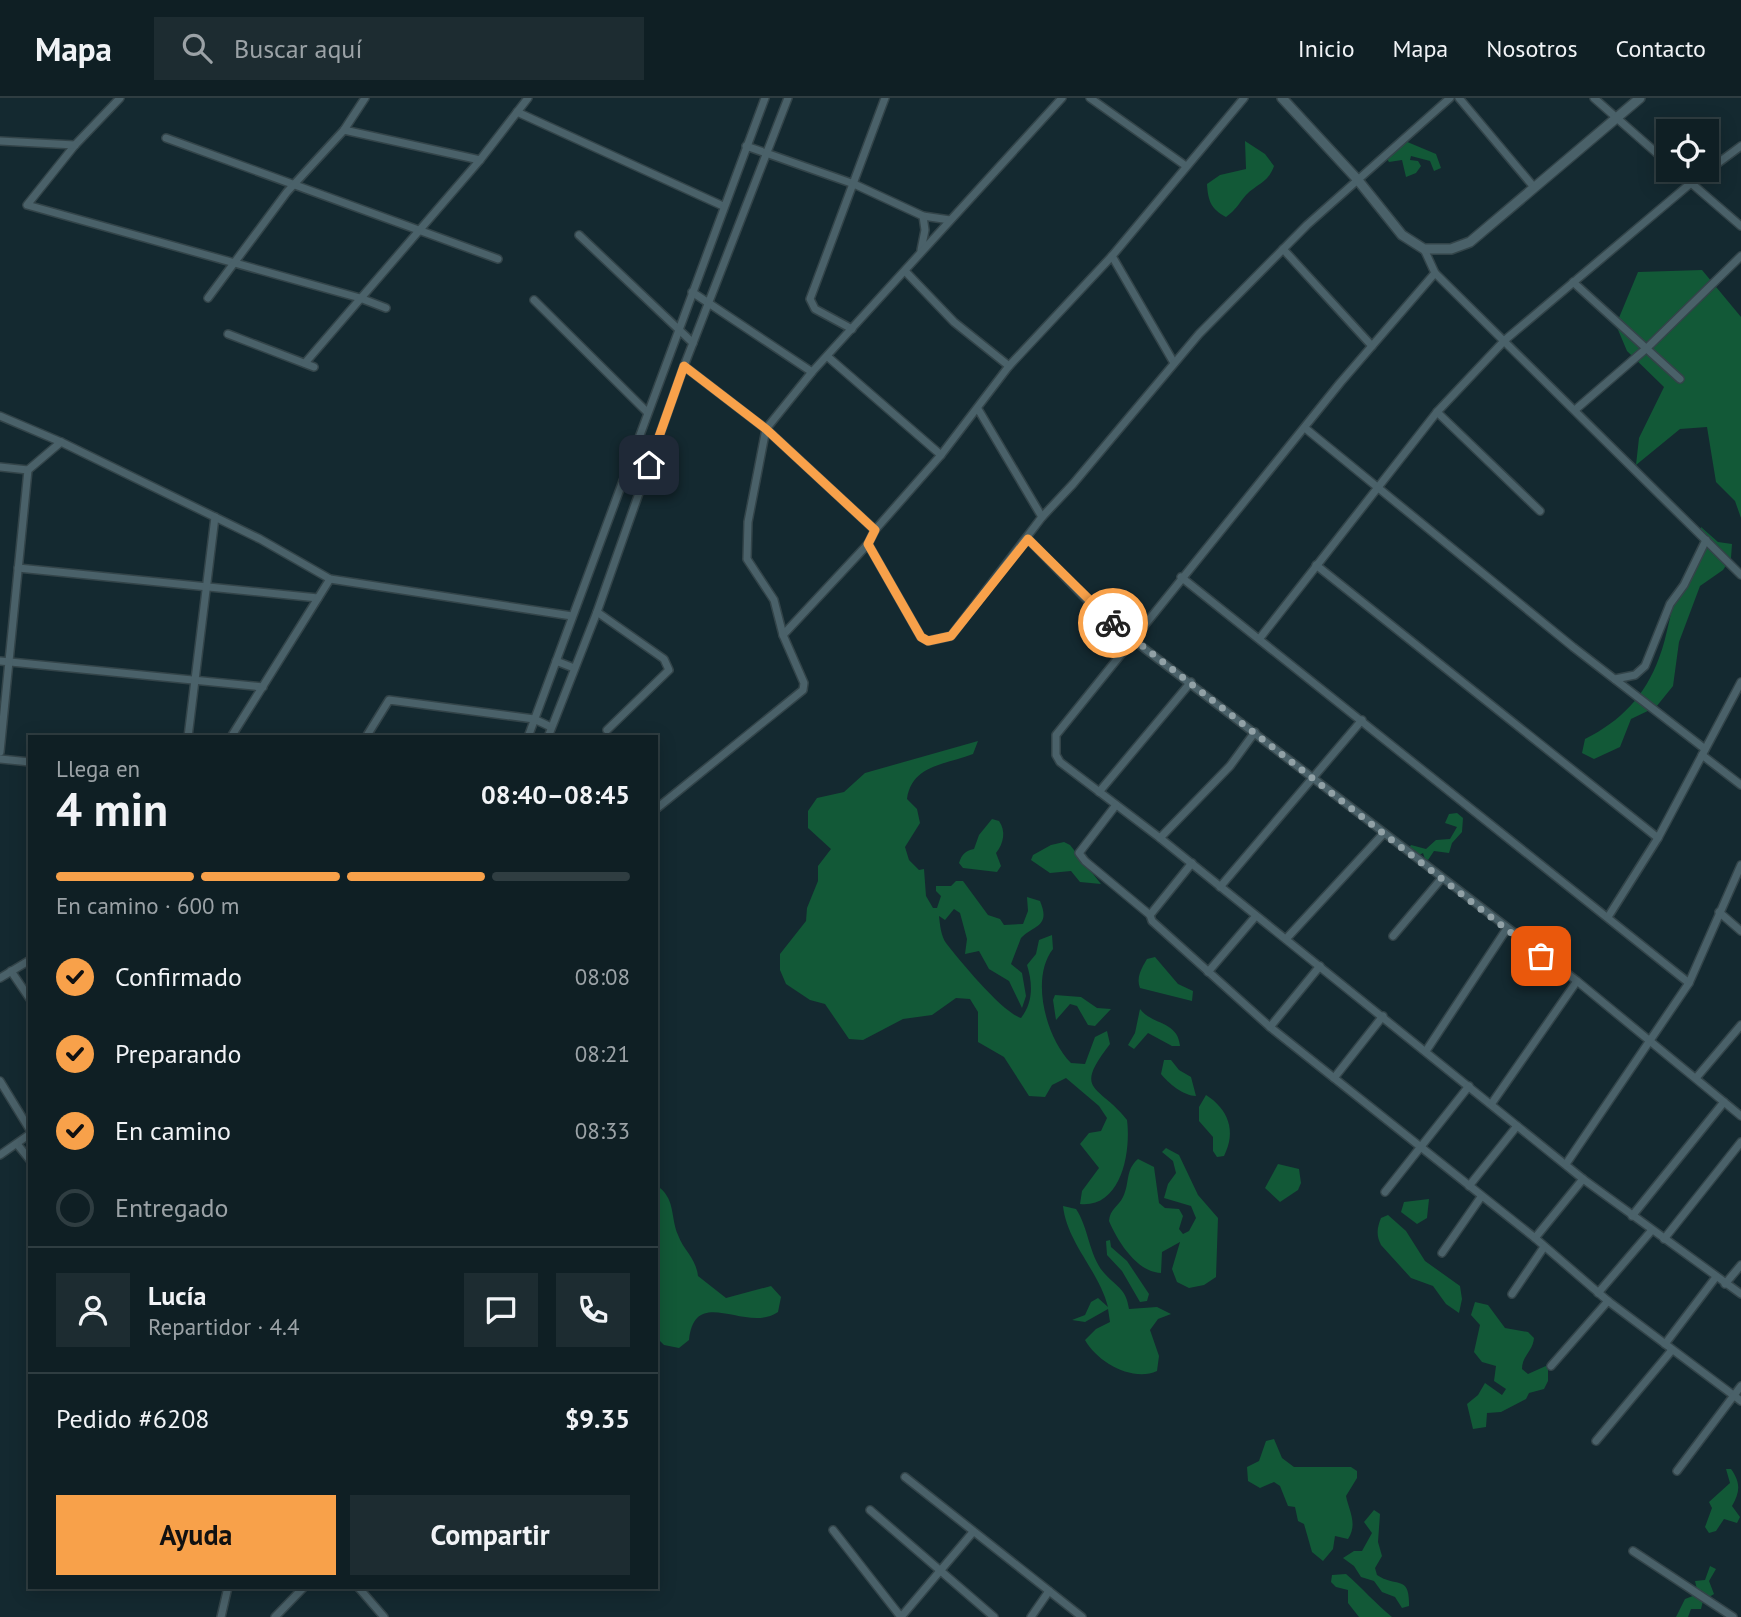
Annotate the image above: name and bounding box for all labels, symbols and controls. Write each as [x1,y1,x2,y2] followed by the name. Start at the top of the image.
[154,17,644,80] search box
[35,27,112,70] text: Mapa
[178,29,216,67] icon: search
[234,32,362,65] text: Buscar aquí
[1298,33,1355,64] text: Inicio
[1393,33,1448,64] text: Mapa
[1486,33,1578,64] text: Nosotros
[1616,33,1706,64] text: Contacto
[1656,119,1719,182] map controls
[1656,119,1719,182] button: locate
[619,435,679,495] pin
[630,446,668,484] icon: home
[1078,588,1148,658] courier
[1094,604,1132,642] icon: bike
[56,754,140,783] text: Llega en
[481,778,630,811] text: 08:40–08:45
[56,779,168,839] text: 4 min
[56,891,239,920] text: En camino · 600 m
[1511,926,1571,986] pin
[1522,937,1560,975] icon: bag
[56,958,94,996] icon: check
[115,960,242,993] text: Confirmado
[575,962,630,991] text: 08:08
[56,1035,94,1073] icon: check
[115,1037,242,1070] text: Preparando
[575,1039,630,1068] text: 08:21
[56,1112,94,1150] icon: check
[115,1114,231,1147] text: En camino
[575,1116,630,1145] text: 08:33
[115,1191,229,1224] text: Entregado
[56,1273,130,1347] button: person
[464,1273,538,1347] button: chat
[556,1273,630,1347] button: phone
[148,1279,207,1312] text: Lucía
[148,1312,300,1341] text: Repartidor · 4.4
[56,1402,209,1435] text: Pedido #6208
[565,1402,630,1435] text: $9.35
[56,1495,336,1575] button: Ayuda
[350,1495,630,1575] button: Compartir

